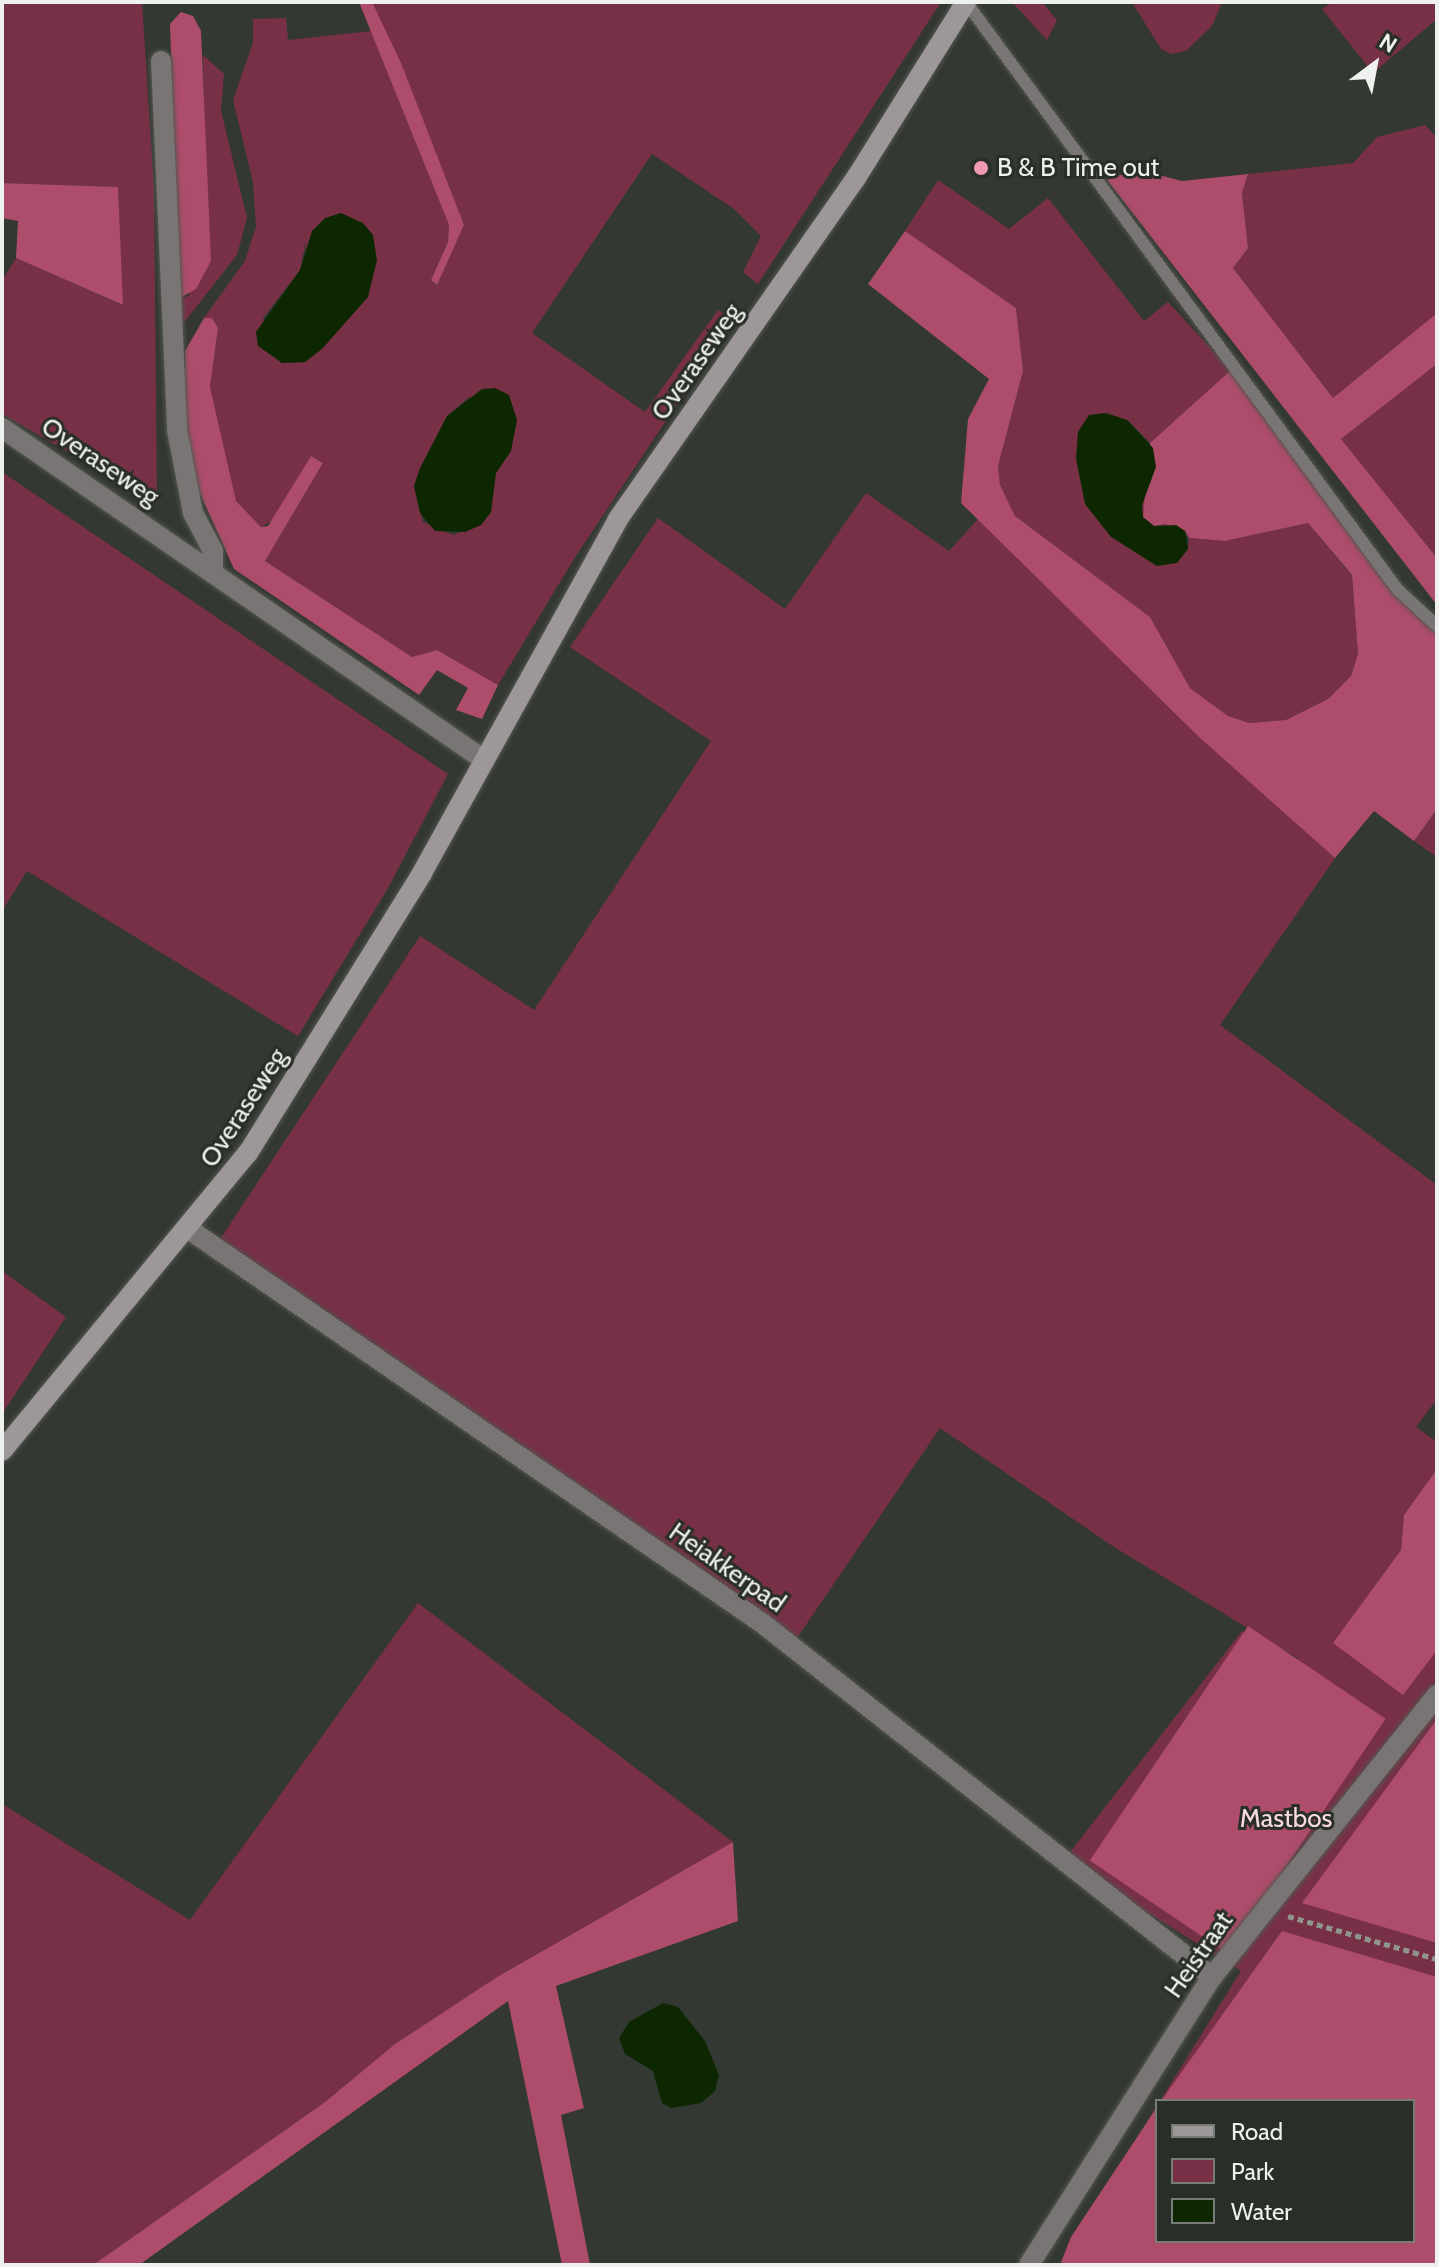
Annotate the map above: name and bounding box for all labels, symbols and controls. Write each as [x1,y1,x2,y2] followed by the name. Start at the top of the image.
[1335,24,1415,104] north arrow
[1374,28,1402,59] text: N
[997,152,1159,184] place label: B & B Time out
[972,159,990,177] marker: B & B Time out
[645,298,749,426] street label: Overaseweg
[35,411,165,513] street label: Overaseweg
[194,1043,294,1173] street label: Overaseweg
[663,1517,791,1619] street label: Heiakkerpad
[1240,1803,1332,1835] park label: Mastbos
[1158,1906,1240,2004] street label: Heistraat
[1155,2099,1415,2243] legend
[1231,2117,1283,2146] text: Road
[1231,2157,1274,2186] text: Park
[1231,2197,1292,2226] text: Water

